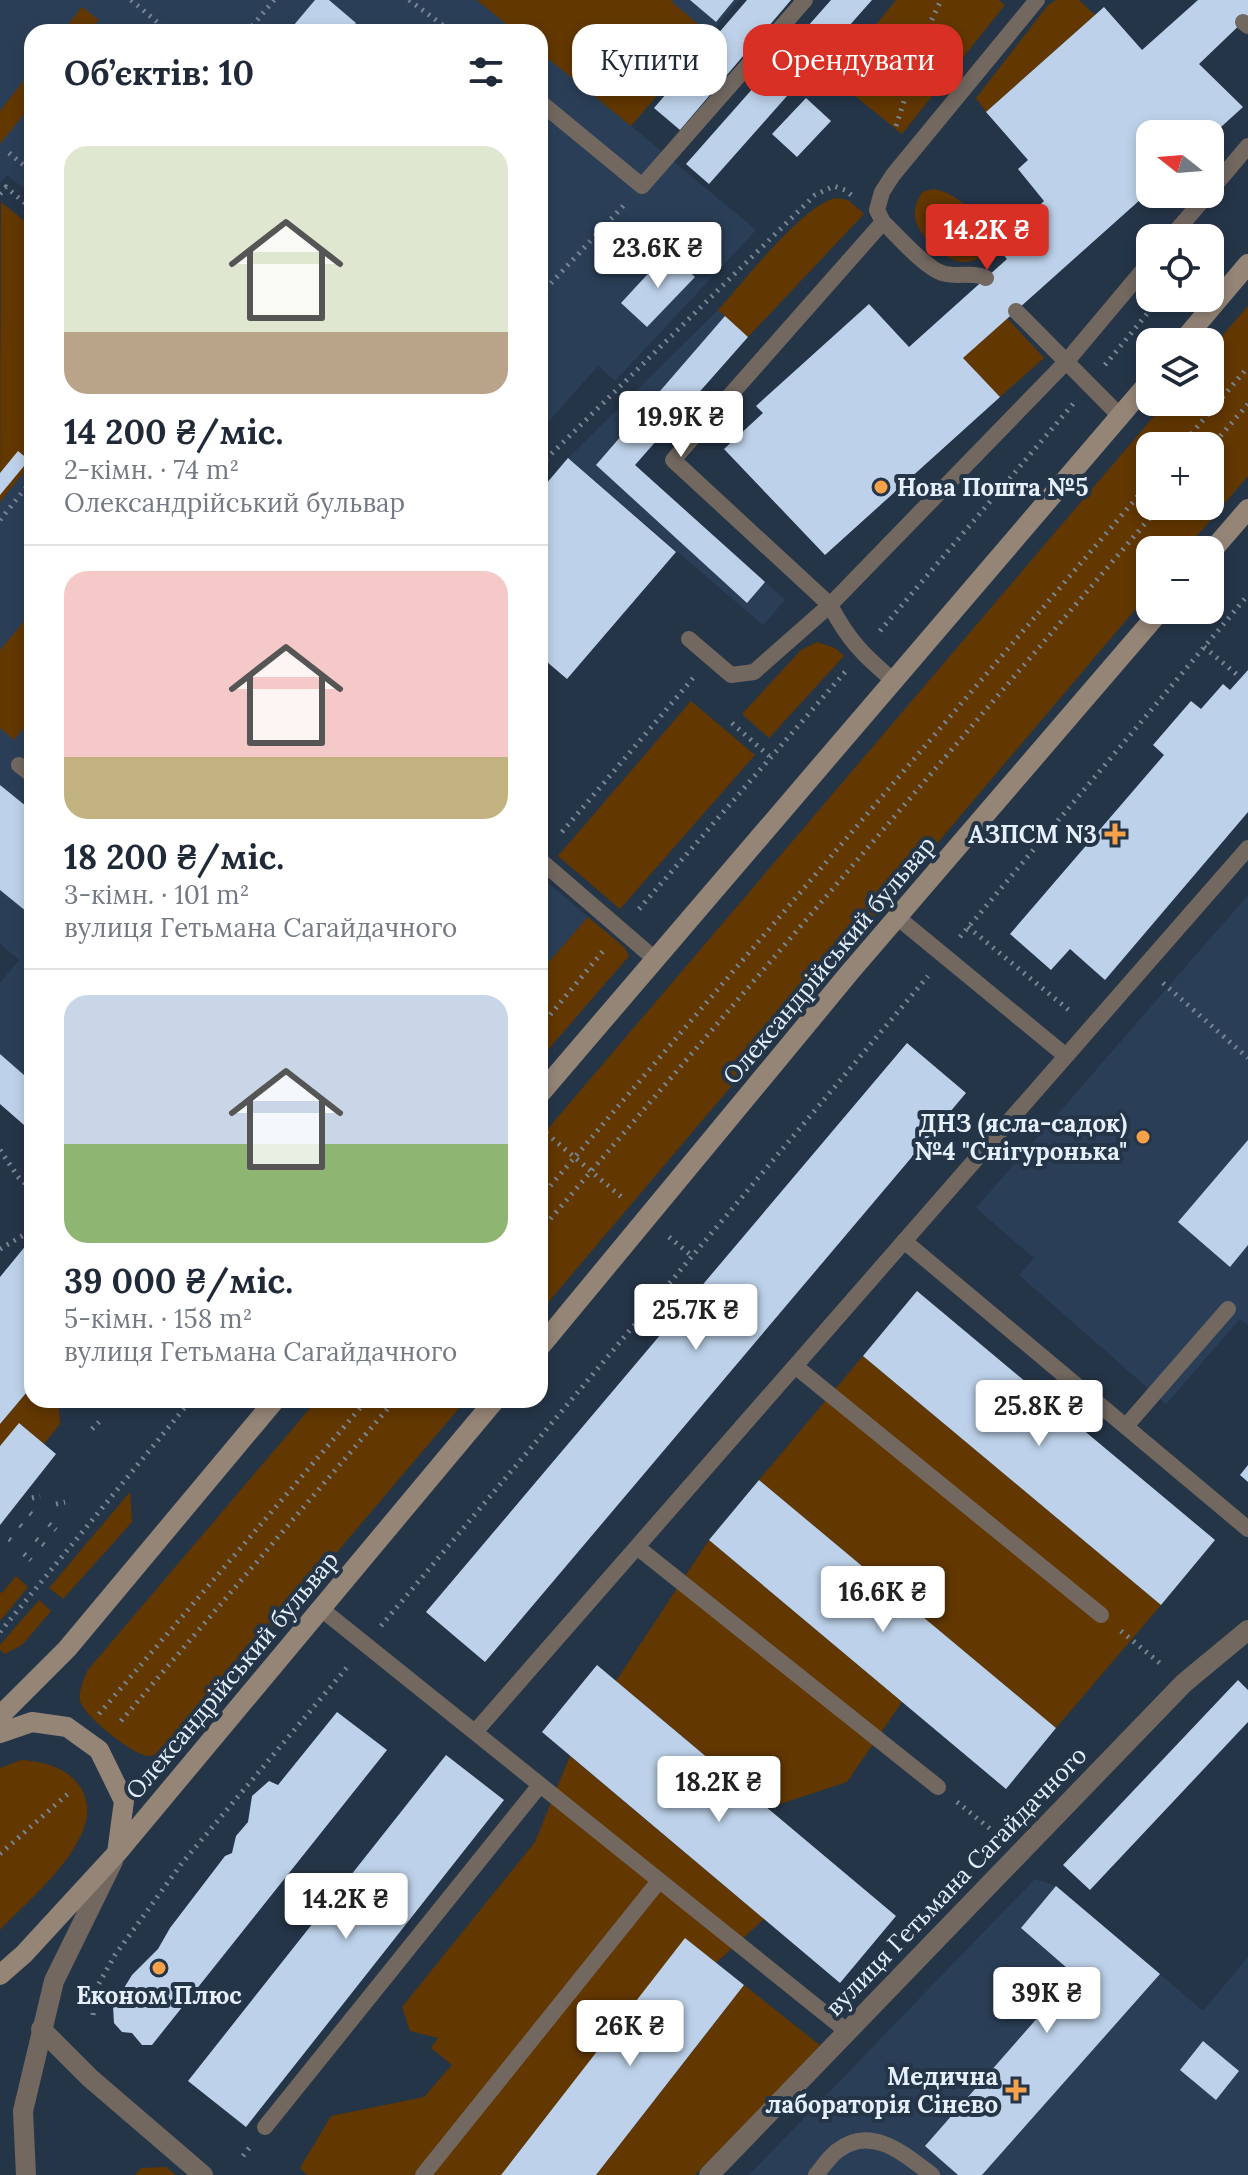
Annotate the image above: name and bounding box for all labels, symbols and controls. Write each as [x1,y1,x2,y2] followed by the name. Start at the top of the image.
[572,24,727,96] chip: Купити
[743,24,963,96] chip: Орендувати
[464,50,508,94] icon: filters
[64,51,254,94] text: Об’єктів: 10
[1136,120,1224,208] north arrow
[1136,120,1224,624] map controls
[214,198,358,342] icon: home
[913,204,1061,272] pin: 14.2K ₴
[944,213,1030,246] text: 14.2K ₴
[584,222,732,290] pin: 23.6K ₴
[1136,224,1224,312] button: locate
[612,231,704,264] text: 23.6K ₴
[1136,328,1224,416] button: layers
[607,391,755,459] pin: 19.9K ₴
[637,400,725,433] text: 19.9K ₴
[64,410,283,453] text: 14 200 ₴/міс.
[1136,432,1224,520] button: +
[64,453,239,486] text: 2-кімн. · 74 m²
[897,472,1088,503] place label: Нова Пошта №5
[872,478,890,496] marker: Нова Пошта №5
[64,486,405,519] text: Олександрійський бульвар
[1136,536,1224,624] button: −
[214,623,358,767] icon: home
[969,819,1097,850] place label: АЗПСМ N3
[1104,823,1126,845] marker: АЗПСМ N3
[716,830,942,1090] street label: Олександрійський бульвар
[64,835,284,878] text: 18 200 ₴/міс.
[64,878,250,911] text: 3-кімн. · 101 m²
[64,911,457,944] text: вулиця Гетьмана Сагайдачного
[214,1047,358,1191] icon: home
[914,1108,1127,1167] place label: ДНЗ (ясла-садок) №4 "Снігуронька"
[1134,1128,1152,1146] marker: ДНЗ (ясла-садок) №4 "Снігуронька"
[64,1259,293,1302] text: 39 000 ₴/міс.
[622,1284,770,1352] pin: 25.7K ₴
[652,1293,740,1326] text: 25.7K ₴
[64,1302,252,1335] text: 5-кімн. · 158 m²
[64,1335,457,1368] text: вулиця Гетьмана Сагайдачного
[965,1380,1113,1448] pin: 25.8K ₴
[994,1389,1084,1422] text: 25.8K ₴
[119,1545,345,1805] street label: Олександрійський бульвар
[809,1566,957,1634] pin: 16.6K ₴
[839,1575,927,1608] text: 16.6K ₴
[819,1740,1093,2022] street label: вулиця Гетьмана Сагайдачного
[645,1756,793,1824] pin: 18.2K ₴
[675,1765,763,1798] text: 18.2K ₴
[272,1873,420,1941] pin: 14.2K ₴
[303,1882,389,1915] text: 14.2K ₴
[150,1959,168,1977] marker: Економ Плюс
[991,1967,1103,2035] pin: 39K ₴
[1011,1976,1083,2009] text: 39K ₴
[76,1980,242,2011] place label: Економ Плюс
[574,2000,686,2068] pin: 26K ₴
[595,2009,665,2042] text: 26K ₴
[766,2061,998,2120] place label: Медична лабораторія Сінево
[1005,2079,1027,2101] marker: Медична лабораторія Сінево

